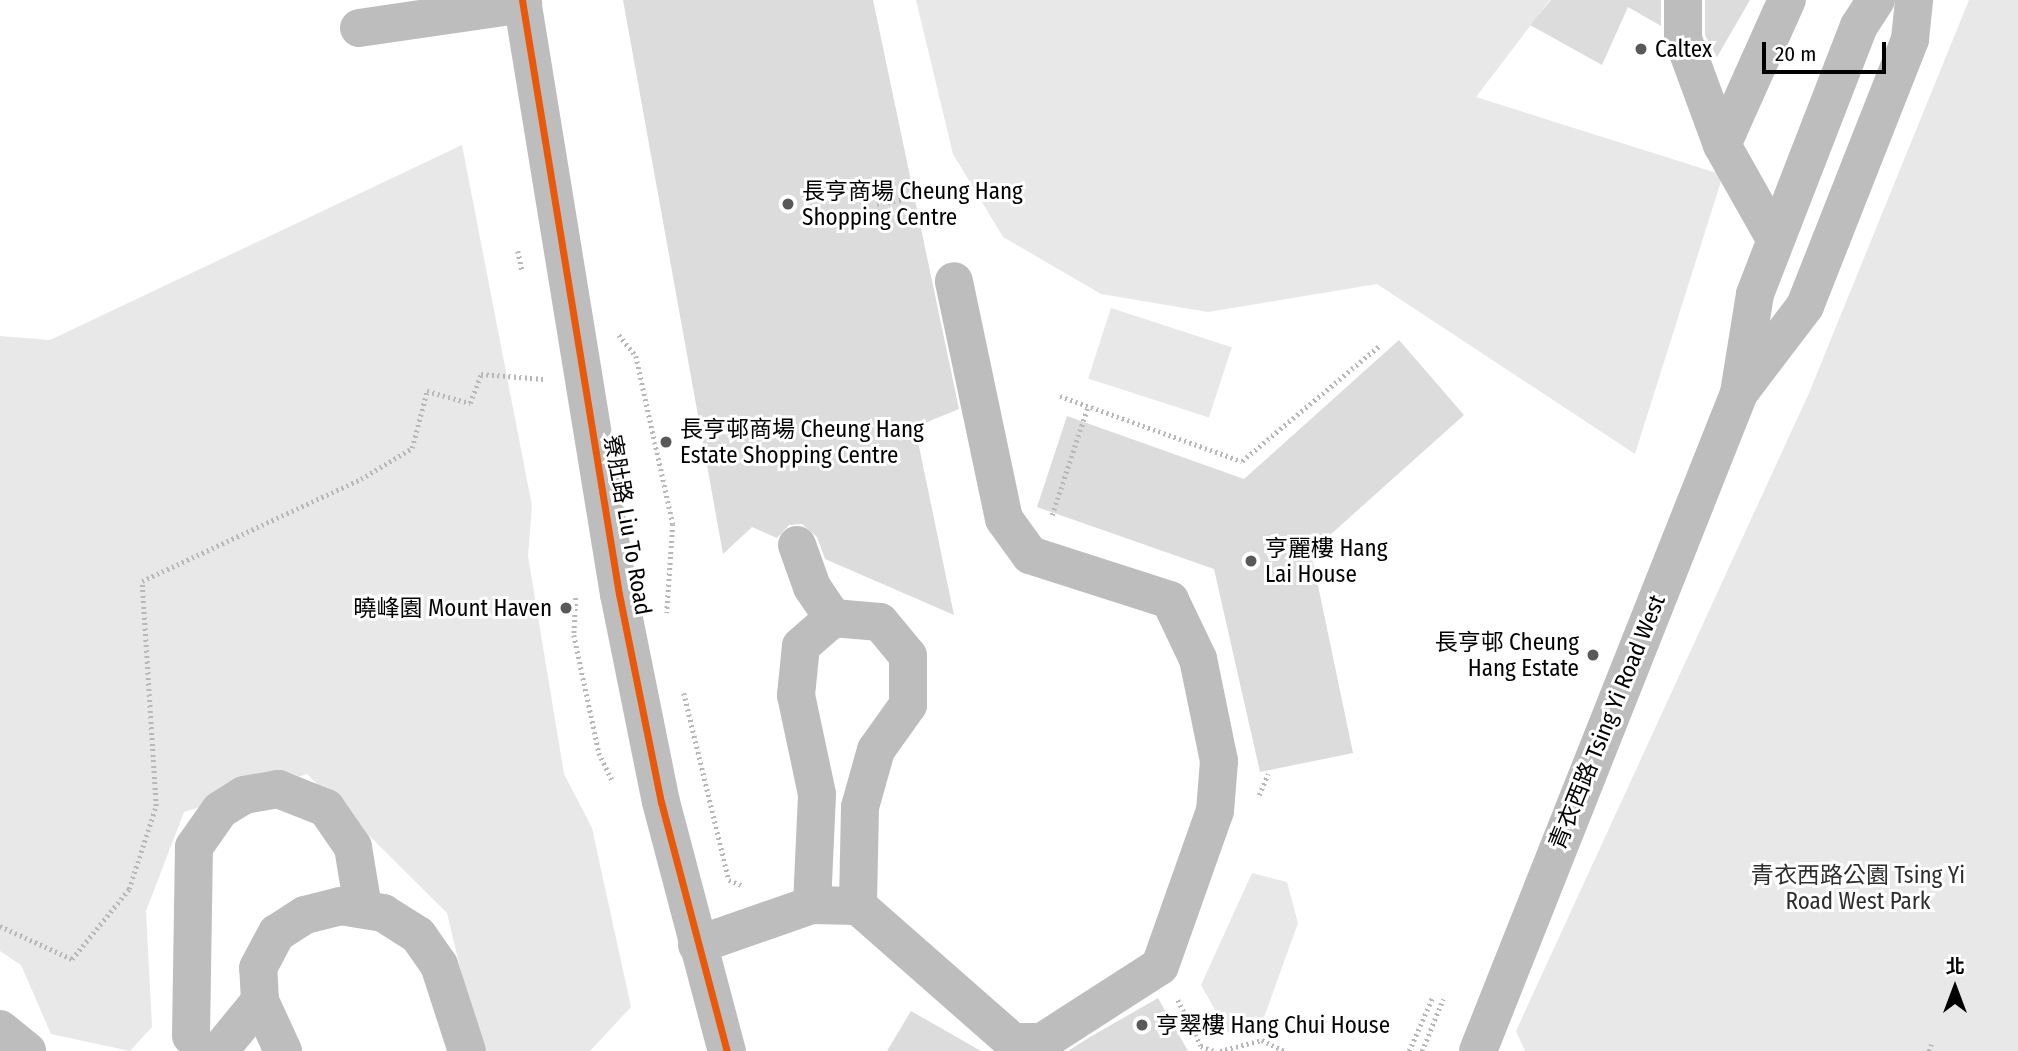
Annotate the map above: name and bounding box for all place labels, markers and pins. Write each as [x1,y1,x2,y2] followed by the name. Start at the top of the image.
[1655,35,1712,63] place label: Caltex
[1633,41,1649,57] marker: Caltex
[802,177,1023,231] place label: 長亨商場 Cheung Hang Shopping Centre
[780,196,796,212] marker: 長亨商場 Cheung Hang Shopping Centre
[680,415,924,469] place label: 長亨邨商場 Cheung Hang Estate Shopping Centre
[658,434,674,450] marker: 長亨邨商場 Cheung Hang Estate Shopping Centre
[1265,534,1388,588] place label: 亨麗樓 Hang Lai House
[1243,553,1259,569] marker: 亨麗樓 Hang Lai House
[354,594,552,622] place label: 曉峰園 Mount Haven
[558,600,574,616] marker: 曉峰園 Mount Haven
[1435,628,1579,682] place label: 長亨邨 Cheung Hang Estate
[1585,647,1601,663] marker: 長亨邨 Cheung Hang Estate
[1156,1011,1390,1039] place label: 亨翠樓 Hang Chui House
[1134,1017,1150,1033] marker: 亨翠樓 Hang Chui House

